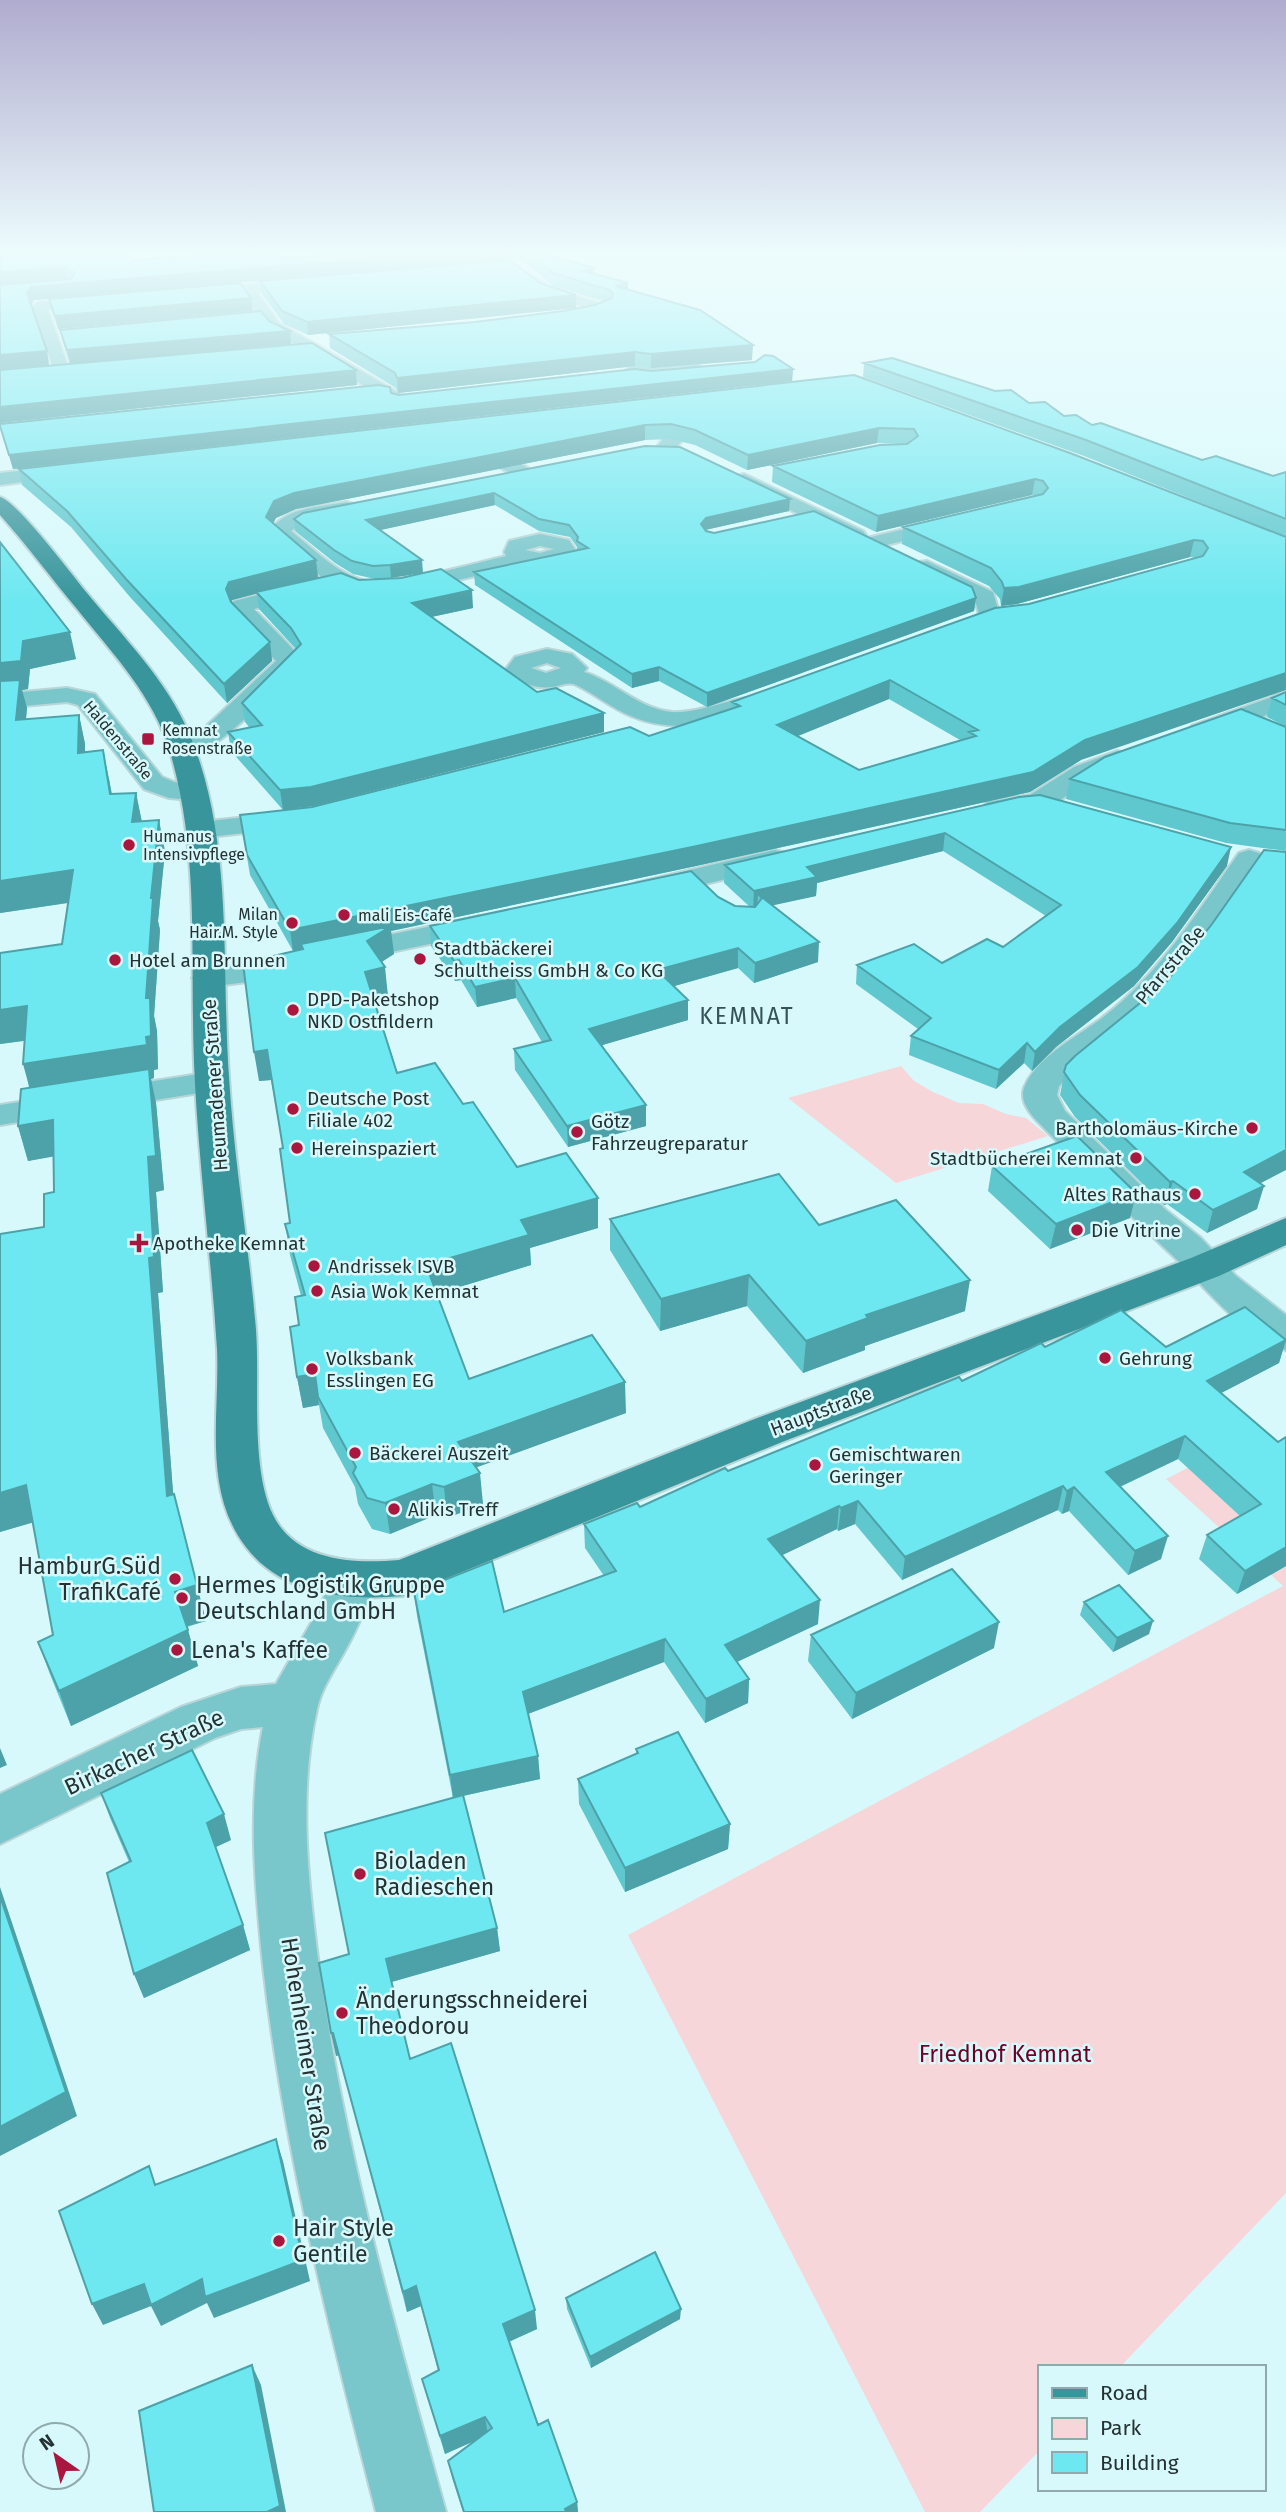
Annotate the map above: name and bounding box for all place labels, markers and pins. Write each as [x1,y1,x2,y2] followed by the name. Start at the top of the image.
[162,721,252,758] place label: Kemnat Rosenstraße
[140,731,156,747] marker: Kemnat Rosenstraße
[143,827,245,864] place label: Humanus Intensivpflege
[121,837,137,853] marker: Humanus Intensivpflege
[189,905,278,942] place label: Milan Hair.M. Style
[358,906,452,925] place label: mali Eis-Café
[336,907,352,923] marker: mali Eis-Café
[284,915,300,931] marker: Milan Hair.M. Style
[434,937,663,982] place label: Stadtbäckerei Schultheiss GmbH & Co KG
[129,949,286,972] place label: Hotel am Brunnen
[412,951,428,967] marker: Stadtbäckerei Schultheiss GmbH & Co KG
[107,952,123,968] marker: Hotel am Brunnen
[307,988,440,1033] place label: DPD-Paketshop NKD Ostfildern
[285,1002,301,1018] marker: DPD-Paketshop NKD Ostfildern
[307,1087,429,1132] place label: Deutsche Post Filiale 402
[285,1101,301,1117] marker: Deutsche Post Filiale 402
[591,1110,749,1155] place label: Götz Fahrzeugreparatur
[1055,1117,1238,1140] place label: Bartholomäus-Kirche
[1244,1120,1260,1136] marker: Bartholomäus-Kirche
[569,1124,585,1140] marker: Götz Fahrzeugreparatur
[311,1137,437,1160] place label: Hereinspaziert
[289,1140,305,1156] marker: Hereinspaziert
[930,1147,1122,1170] place label: Stadtbücherei Kemnat
[1128,1150,1144,1166] marker: Stadtbücherei Kemnat
[1064,1183,1181,1206] place label: Altes Rathaus
[1187,1186,1203,1202] marker: Altes Rathaus
[1091,1219,1181,1242] place label: Die Vitrine
[1069,1222,1085,1238] marker: Die Vitrine
[153,1232,306,1255] place label: Apotheke Kemnat
[131,1235,147,1251] marker: Apotheke Kemnat
[328,1255,454,1278] place label: Andrissek ISVB
[306,1258,322,1274] marker: Andrissek ISVB
[331,1280,479,1303] place label: Asia Wok Kemnat
[309,1283,325,1299] marker: Asia Wok Kemnat
[326,1347,434,1392] place label: Volksbank Esslingen EG
[1119,1347,1192,1370] place label: Gehrung
[1097,1350,1113,1366] marker: Gehrung
[304,1361,320,1377] marker: Volksbank Esslingen EG
[369,1442,509,1465] place label: Bäckerei Auszeit
[829,1443,961,1488] place label: Gemischtwaren Geringer
[347,1445,363,1461] marker: Bäckerei Auszeit
[807,1457,823,1473] marker: Gemischtwaren Geringer
[408,1498,500,1521] place label: Alikis Treff
[386,1501,402,1517] marker: Alikis Treff
[18,1552,161,1606] place label: HamburG.Süd TrafikCafé
[167,1571,183,1587] marker: HamburG.Süd TrafikCafé
[196,1571,445,1625] place label: Hermes Logistik Gruppe Deutschland GmbH
[174,1590,190,1606] marker: Hermes Logistik Gruppe Deutschland GmbH
[191,1636,328,1664] place label: Lena's Kaffee
[169,1642,185,1658] marker: Lena's Kaffee
[374,1847,494,1901] place label: Bioladen Radieschen
[352,1866,368,1882] marker: Bioladen Radieschen
[356,1986,588,2040] place label: Änderungsschneiderei Theodorou
[334,2005,350,2021] marker: Änderungsschneiderei Theodorou
[293,2214,394,2268] place label: Hair Style Gentile
[271,2233,287,2249] marker: Hair Style Gentile

